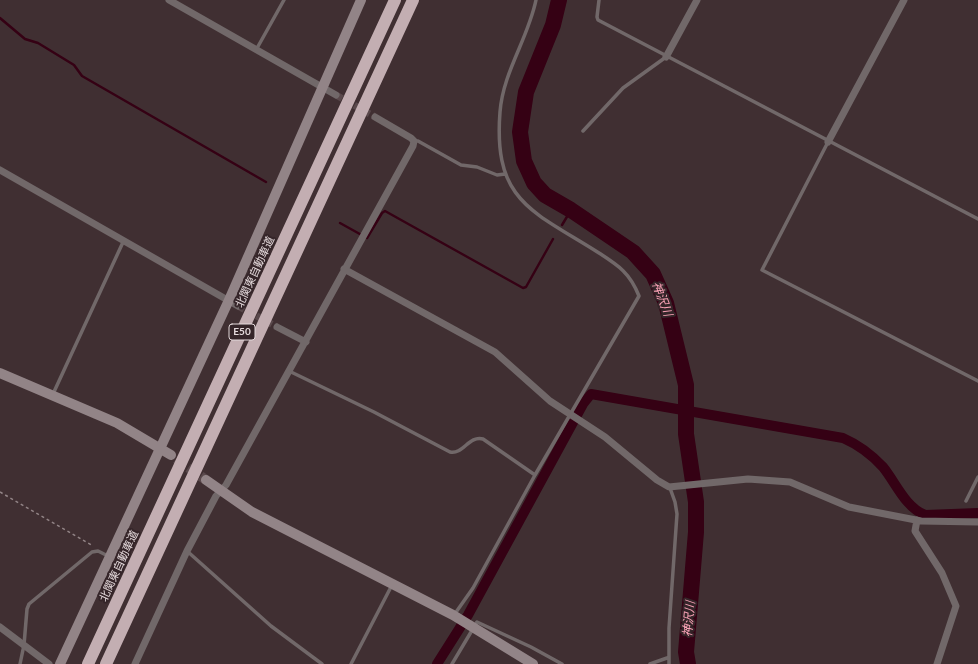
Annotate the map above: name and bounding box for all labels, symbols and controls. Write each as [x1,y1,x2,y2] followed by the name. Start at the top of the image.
[233,234,277,310] street label: 北関東自動車道
[649,280,675,318] water label: 神沢川
[229,324,255,340] road number: E50
[97,528,141,604] street label: 北関東自動車道
[680,600,698,638] water label: 神沢川

